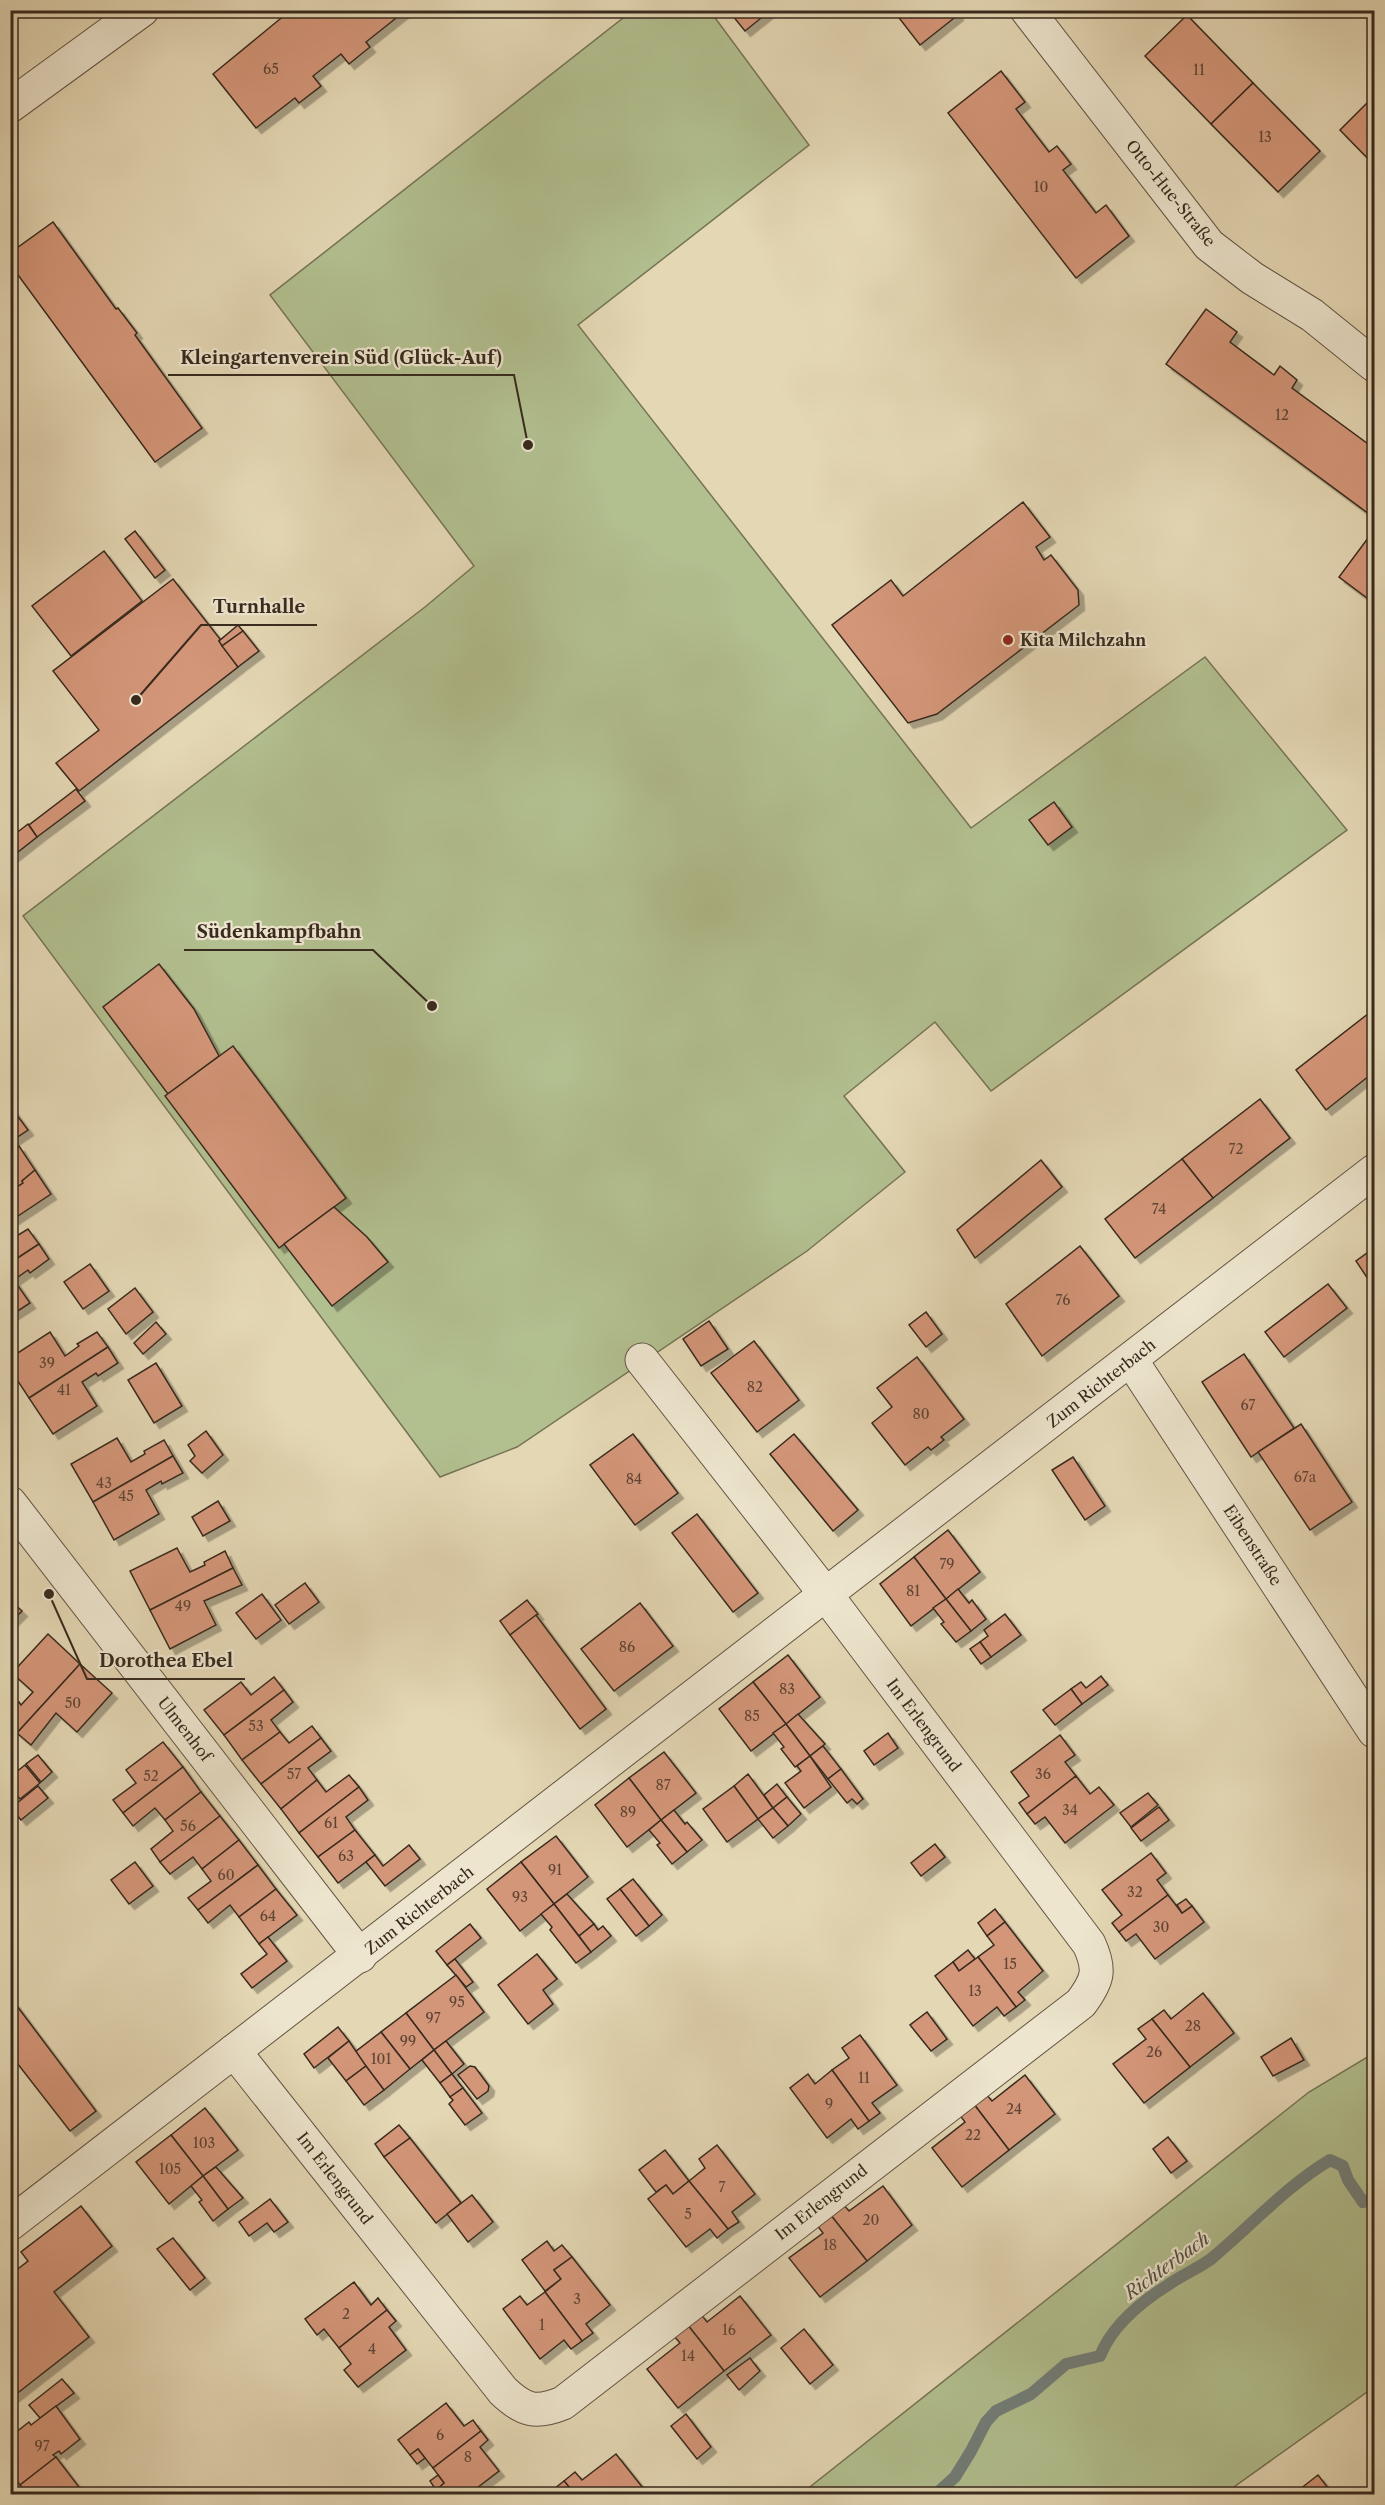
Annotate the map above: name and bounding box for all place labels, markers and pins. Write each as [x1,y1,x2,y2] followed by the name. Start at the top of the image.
[168,339,514,375] callout: Kleingartenverein Süd (Glück-Auf)
[201,589,317,625] callout: Turnhalle
[1020,630,1146,650] place label: Kita Milchzahn
[1001,633,1015,647] marker: Kita Milchzahn
[184,914,373,950] callout: Südenkampfbahn
[87,1643,245,1679] callout: Dorothea Ebel

